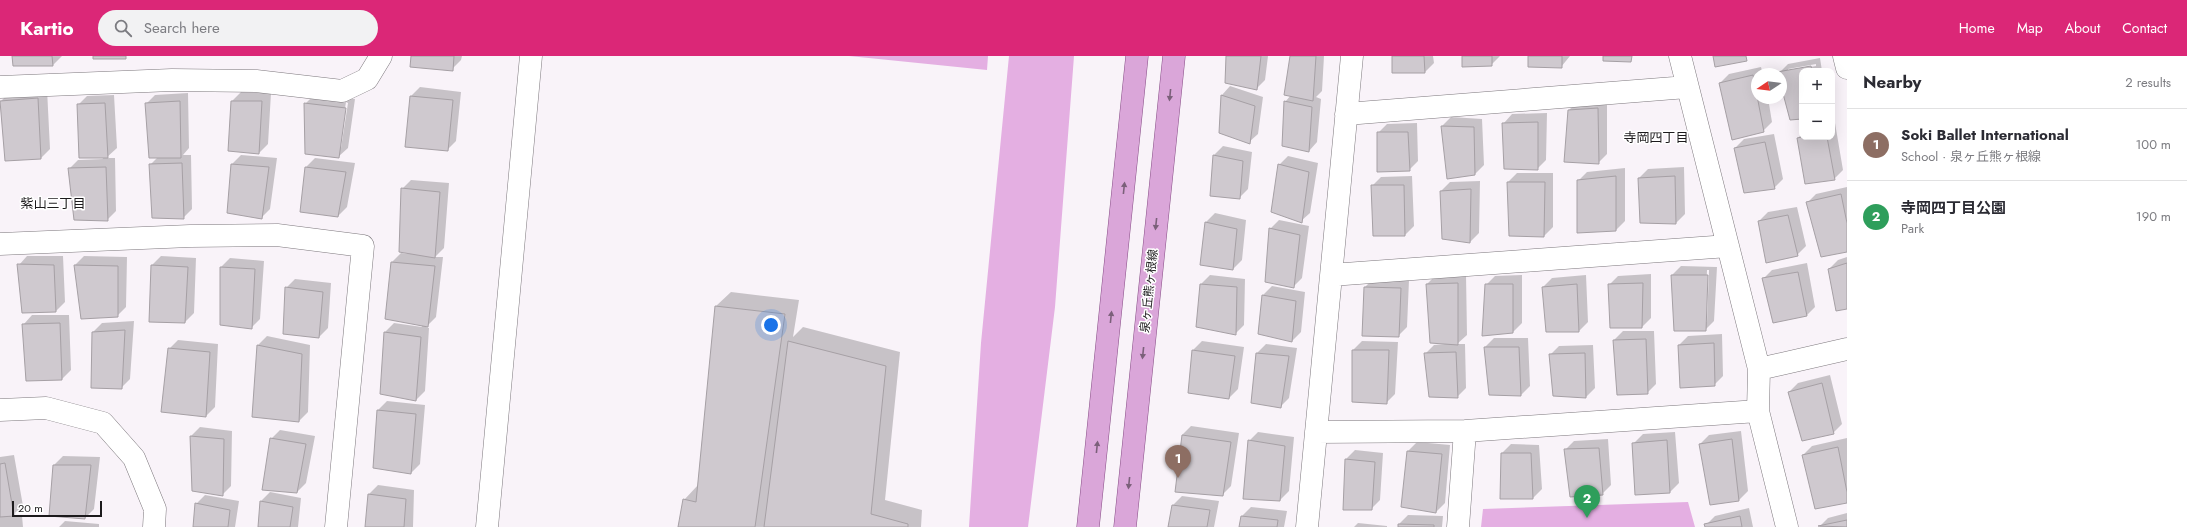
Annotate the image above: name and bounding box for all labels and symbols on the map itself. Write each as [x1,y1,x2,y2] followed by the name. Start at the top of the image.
[1751,68,1787,104] north arrow
[1167,89,1173,101] one-way arrow
[1623,128,1689,147] district label: 寺岡四丁目
[1121,182,1127,194] one-way arrow
[20,194,86,213] district label: 紫山三丁目
[1153,218,1160,230] one-way arrow
[1136,248,1162,334] street label: 泉ヶ丘熊ヶ根線
[1108,311,1114,323] one-way arrow
[761,315,781,335] your location
[1140,347,1146,359] one-way arrow
[1094,440,1101,453] one-way arrow
[1165,445,1191,478] pin: 1
[1126,477,1132,489] one-way arrow
[1574,485,1600,518] pin: 2
[12,499,102,518] scale bar

